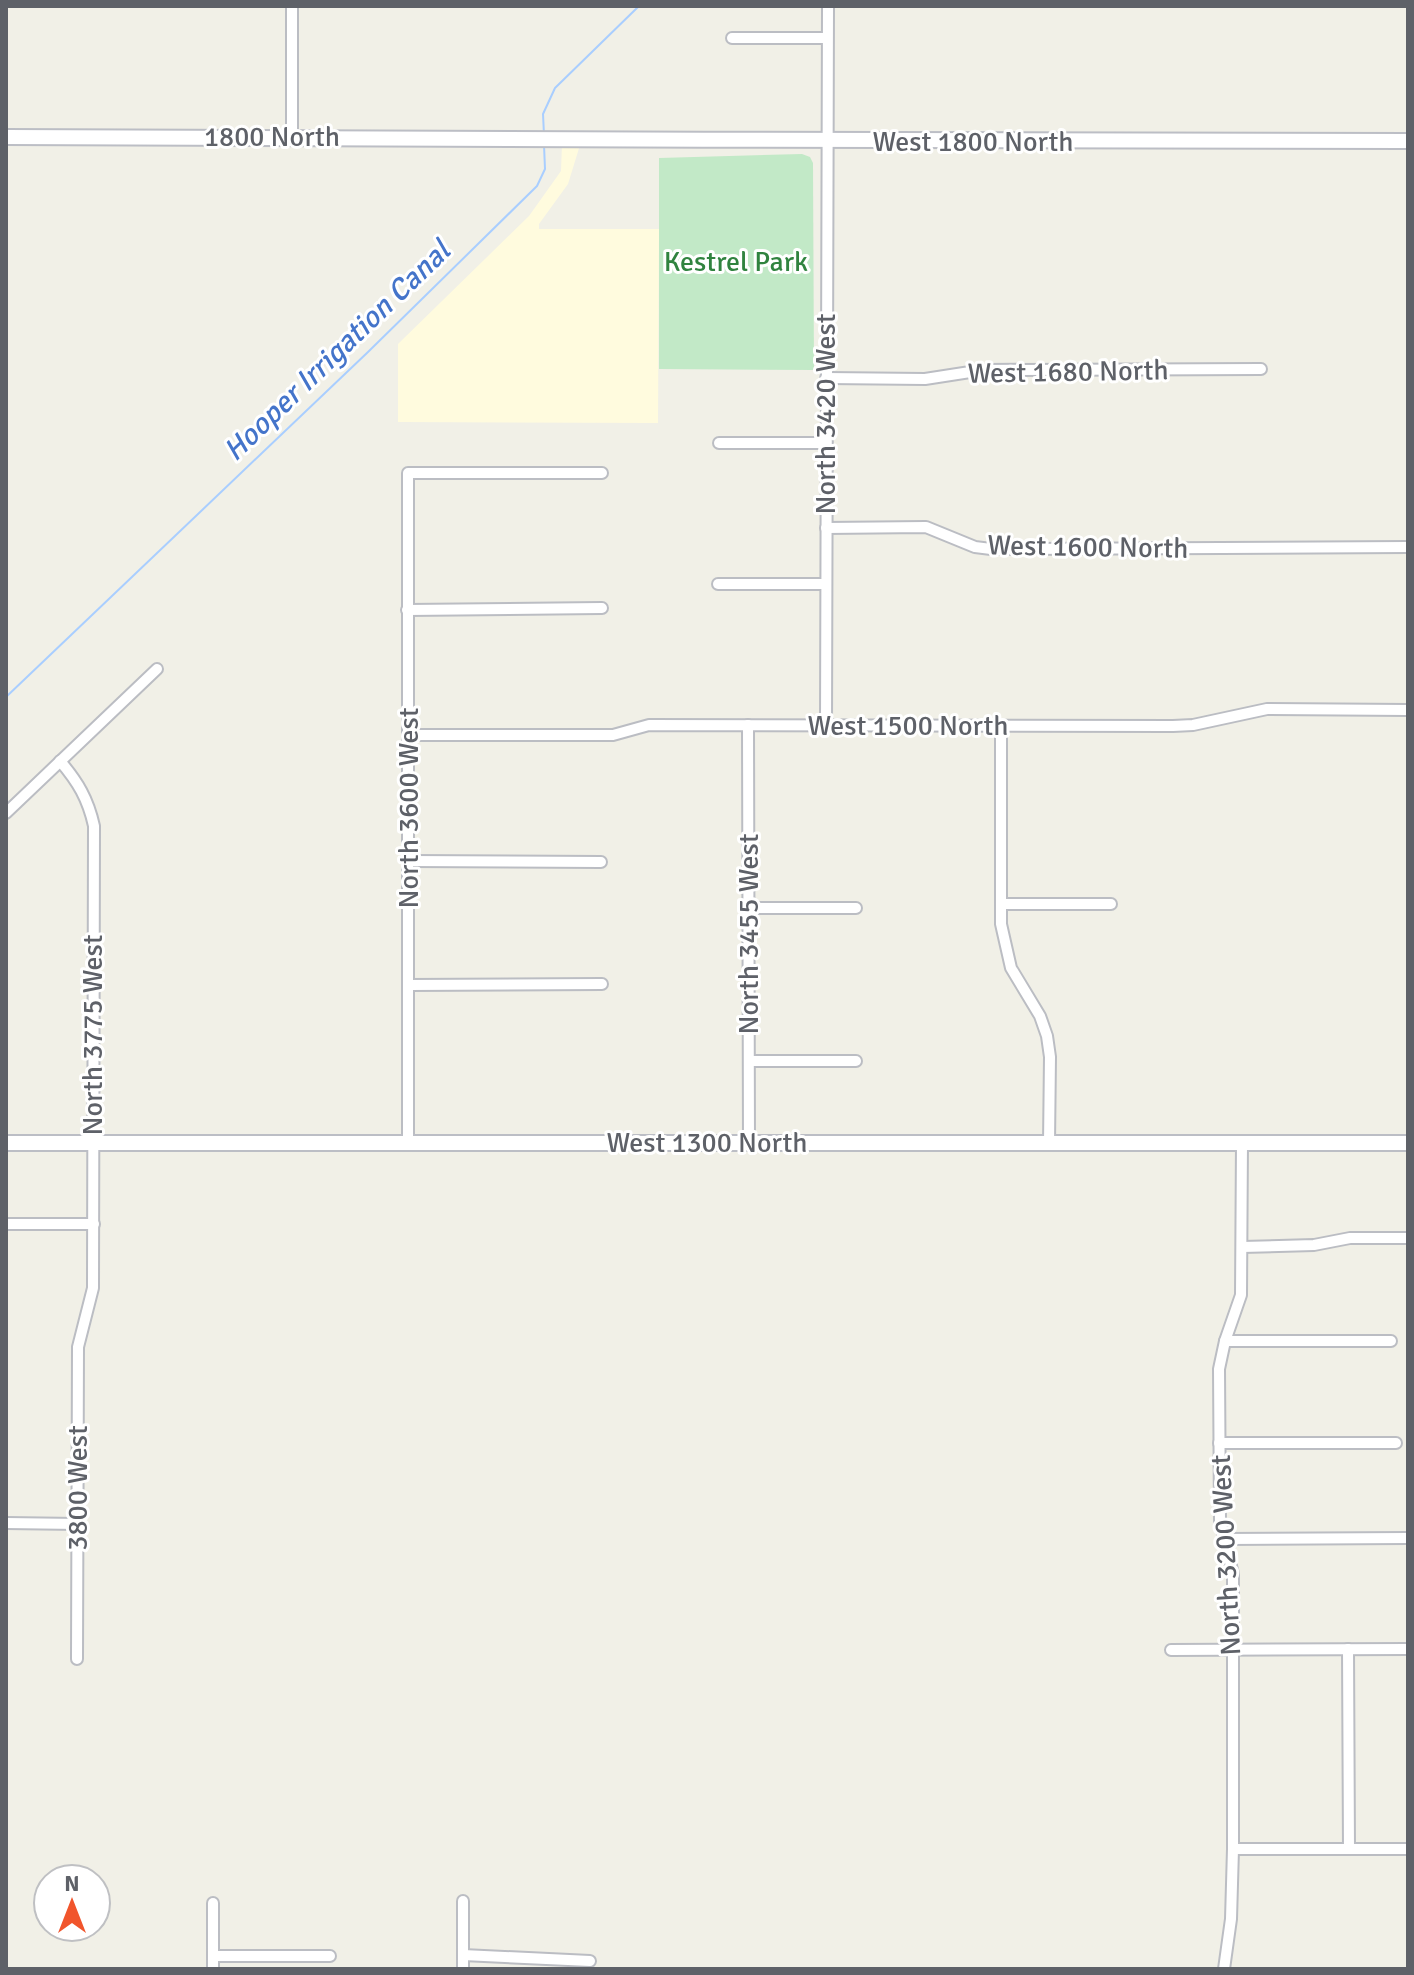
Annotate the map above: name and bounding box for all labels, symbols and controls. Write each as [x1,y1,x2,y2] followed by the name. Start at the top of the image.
[204,120,340,154] street label: 1800 North
[872,125,1074,159] street label: West 1800 North
[216,232,460,469] water label: Hooper Irrigation Canal
[664,245,808,279] park label: Kestrel Park
[809,313,843,515] street label: North 3420 West
[967,353,1169,391] street label: West 1680 North
[987,528,1189,566] street label: West 1600 North
[392,707,426,909] street label: North 3600 West
[807,709,1009,743] street label: West 1500 North
[732,833,766,1035] street label: North 3455 West
[76,934,110,1136] street label: North 3775 West
[606,1126,808,1160] street label: West 1300 North
[61,1425,95,1551] street label: 3800 West
[1204,1454,1248,1656] street label: North 3200 West
[32,1863,112,1943] north arrow
[64,1870,80,1897] text: N

